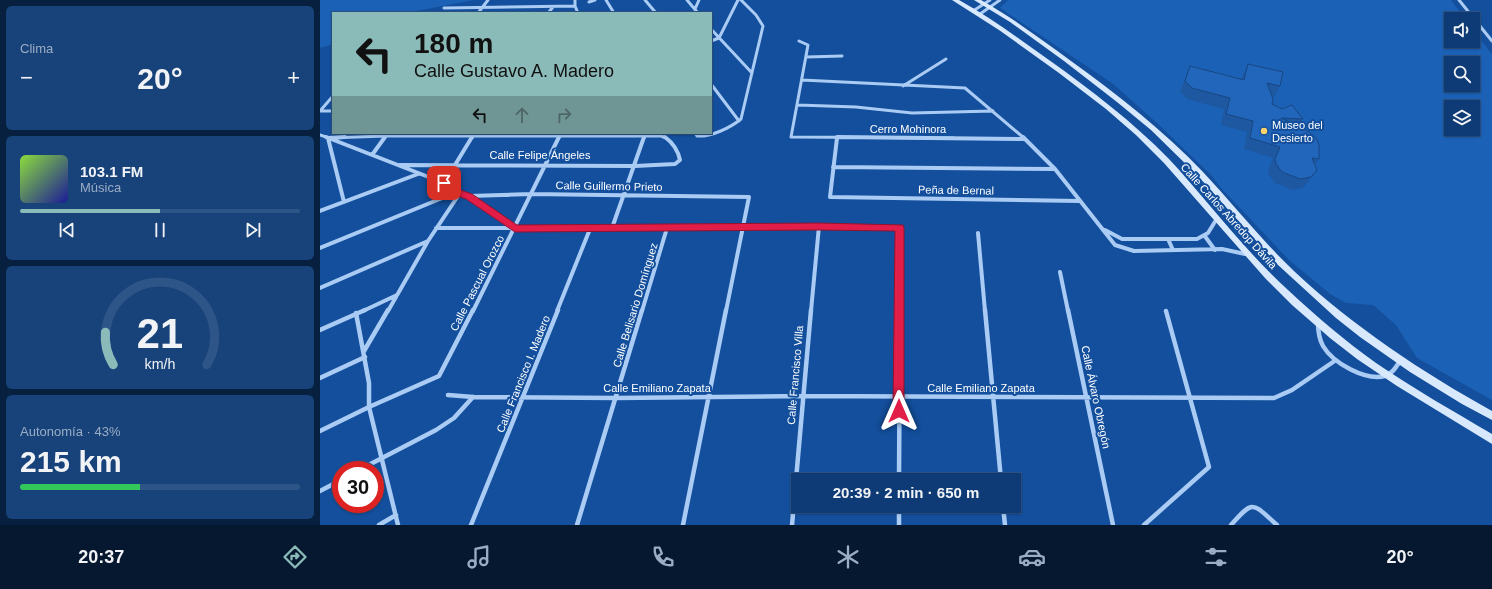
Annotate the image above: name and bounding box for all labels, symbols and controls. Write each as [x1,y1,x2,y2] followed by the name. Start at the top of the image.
[1444,12,1480,136] map controls
[1444,12,1480,48] button: sound
[348,28,400,80] icon: left
[414,28,493,59] text: 180 m
[20,41,53,56] text: Clima
[1444,56,1480,92] button: search
[414,61,614,81] text: Calle Gustavo A. Madero
[137,62,183,95] text: 20°
[20,65,33,90] text: −
[287,65,300,90] text: +
[1444,100,1480,136] button: layers
[469,104,491,126] icon: left
[511,104,533,126] icon: ahead
[553,104,575,126] icon: right
[1272,119,1323,144] place label: Museo del Desierto
[870,123,947,135] street label: Cerro Mohinora
[1259,126,1269,136] marker: Museo del Desierto
[490,149,591,161] street label: Calle Felipe Ángeles
[1179,161,1280,272] street label: Calle Carlos Abredop Dávila
[80,163,143,180] text: 103.1 FM
[427,166,461,200] pin
[433,172,455,194] icon: arrive
[555,179,663,193] street label: Calle Guillermo Prieto
[80,180,121,195] text: Música
[918,183,994,197] street label: Peña de Bernal
[56,219,78,241] icon: previous
[149,219,171,241] icon: pause
[242,219,264,241] icon: next
[448,233,506,333] street label: Calle Pascual Orozco
[610,241,660,369] street label: Calle Belisario Domínguez
[137,310,183,357] text: 21
[494,314,552,434] street label: Calle Francisco I. Madero
[785,324,805,425] street label: Calle Francisco Villa
[1079,344,1113,450] street label: Calle Álvaro Obregón
[145,356,176,372] text: km/h
[603,382,712,394] street label: Calle Emiliano Zapata
[927,382,1036,394] street label: Calle Emiliano Zapata
[878,390,920,432] position arrow
[20,424,120,439] text: Autonomía · 43%
[20,445,122,478] text: 215 km
[332,461,384,513] speed limit sign: 30
[833,484,979,501] text: 20:39 · 2 min · 650 m
[281,543,309,571] icon: directions
[465,543,493,571] icon: music
[649,543,677,571] icon: phone
[834,543,862,571] icon: climate
[1018,543,1046,571] icon: car
[1202,543,1230,571] icon: filters
[78,547,124,567] text: 20:37
[1387,547,1414,567] text: 20°

